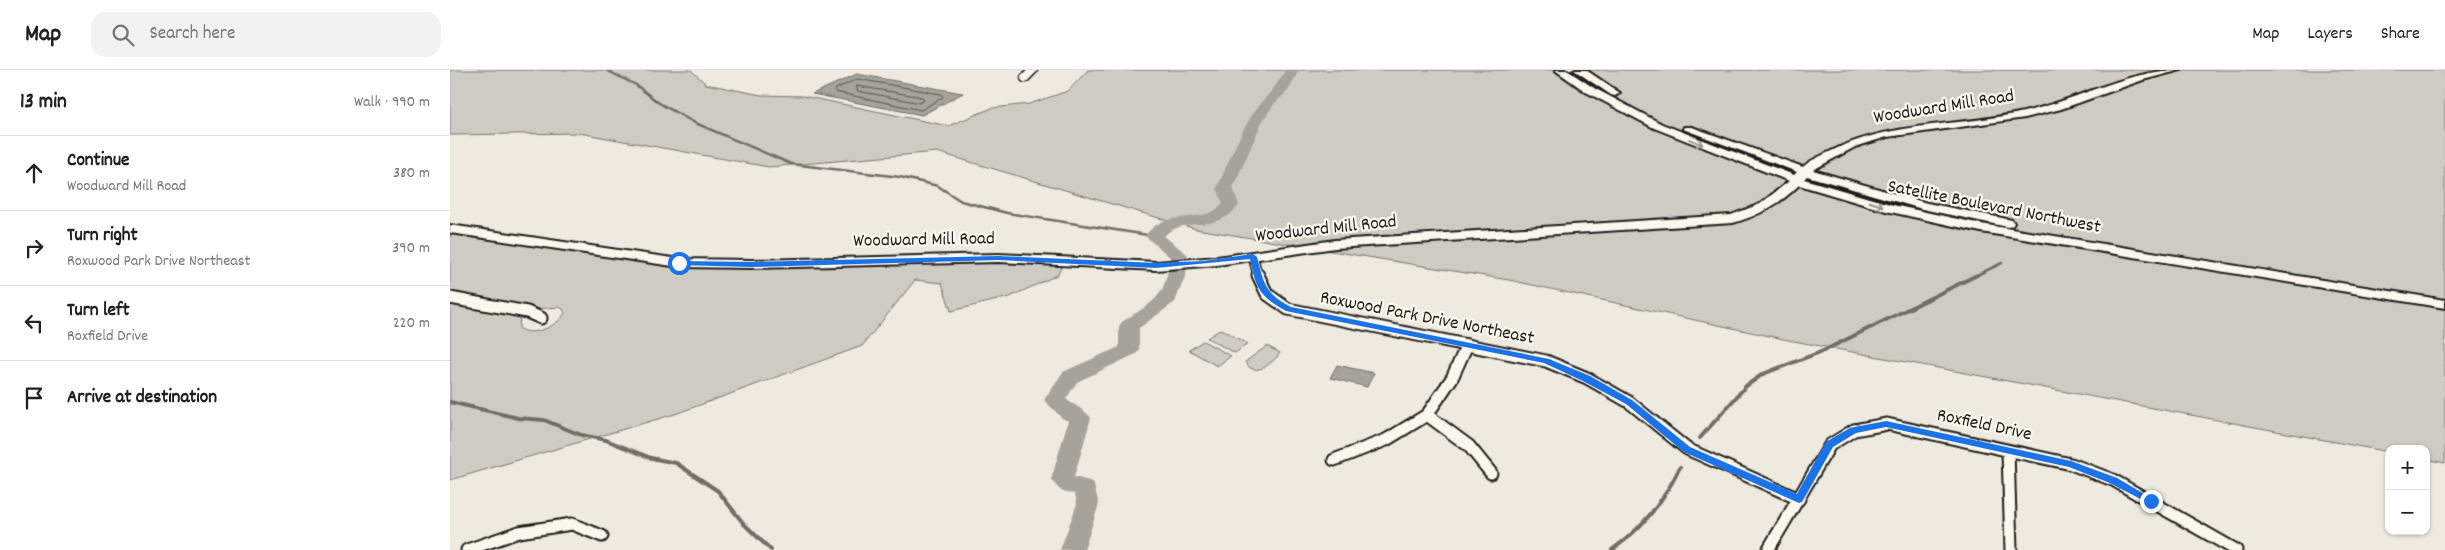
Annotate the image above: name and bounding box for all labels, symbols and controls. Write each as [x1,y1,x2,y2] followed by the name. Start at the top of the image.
[91,12,441,57] search box
[25,18,61,52] text: Map
[109,21,137,49] icon: search
[149,21,235,48] text: Search here
[2252,22,2279,47] text: Map
[2307,22,2353,47] text: Layers
[2381,22,2420,47] text: Share
[1872,84,2016,132] street label: Woodward Mill Road
[20,88,67,118] text: 13 min
[354,91,430,114] text: Walk · 990 m
[1688,137,1703,147] one-way arrow
[67,148,129,175] text: Continue
[20,159,48,187] icon: ahead
[393,162,430,185] text: 380 m
[1885,174,2103,242] street label: Satellite Boulevard Northwest
[67,175,186,198] text: Woodward Mill Road
[1868,200,1884,210] one-way arrow
[1254,209,1398,251] street label: Woodward Mill Road
[67,223,138,250] text: Turn right
[853,226,995,256] street label: Woodward Mill Road
[20,234,48,262] icon: right
[392,237,430,260] text: 390 m
[67,250,250,273] text: Roxwood Park Drive Northeast
[668,252,691,275] route start
[1318,285,1536,353] street label: Roxwood Park Drive Northeast
[67,298,130,325] text: Turn left
[20,309,48,337] icon: left
[393,312,430,335] text: 220 m
[67,325,148,348] text: Roxfield Drive
[20,384,48,412] icon: arrive
[67,385,217,412] text: Arrive at destination
[1934,403,2034,449] street label: Roxfield Drive
[2385,445,2430,535] map controls
[2385,445,2430,490] button: +
[2140,490,2163,513] route end
[2385,490,2430,535] button: −

